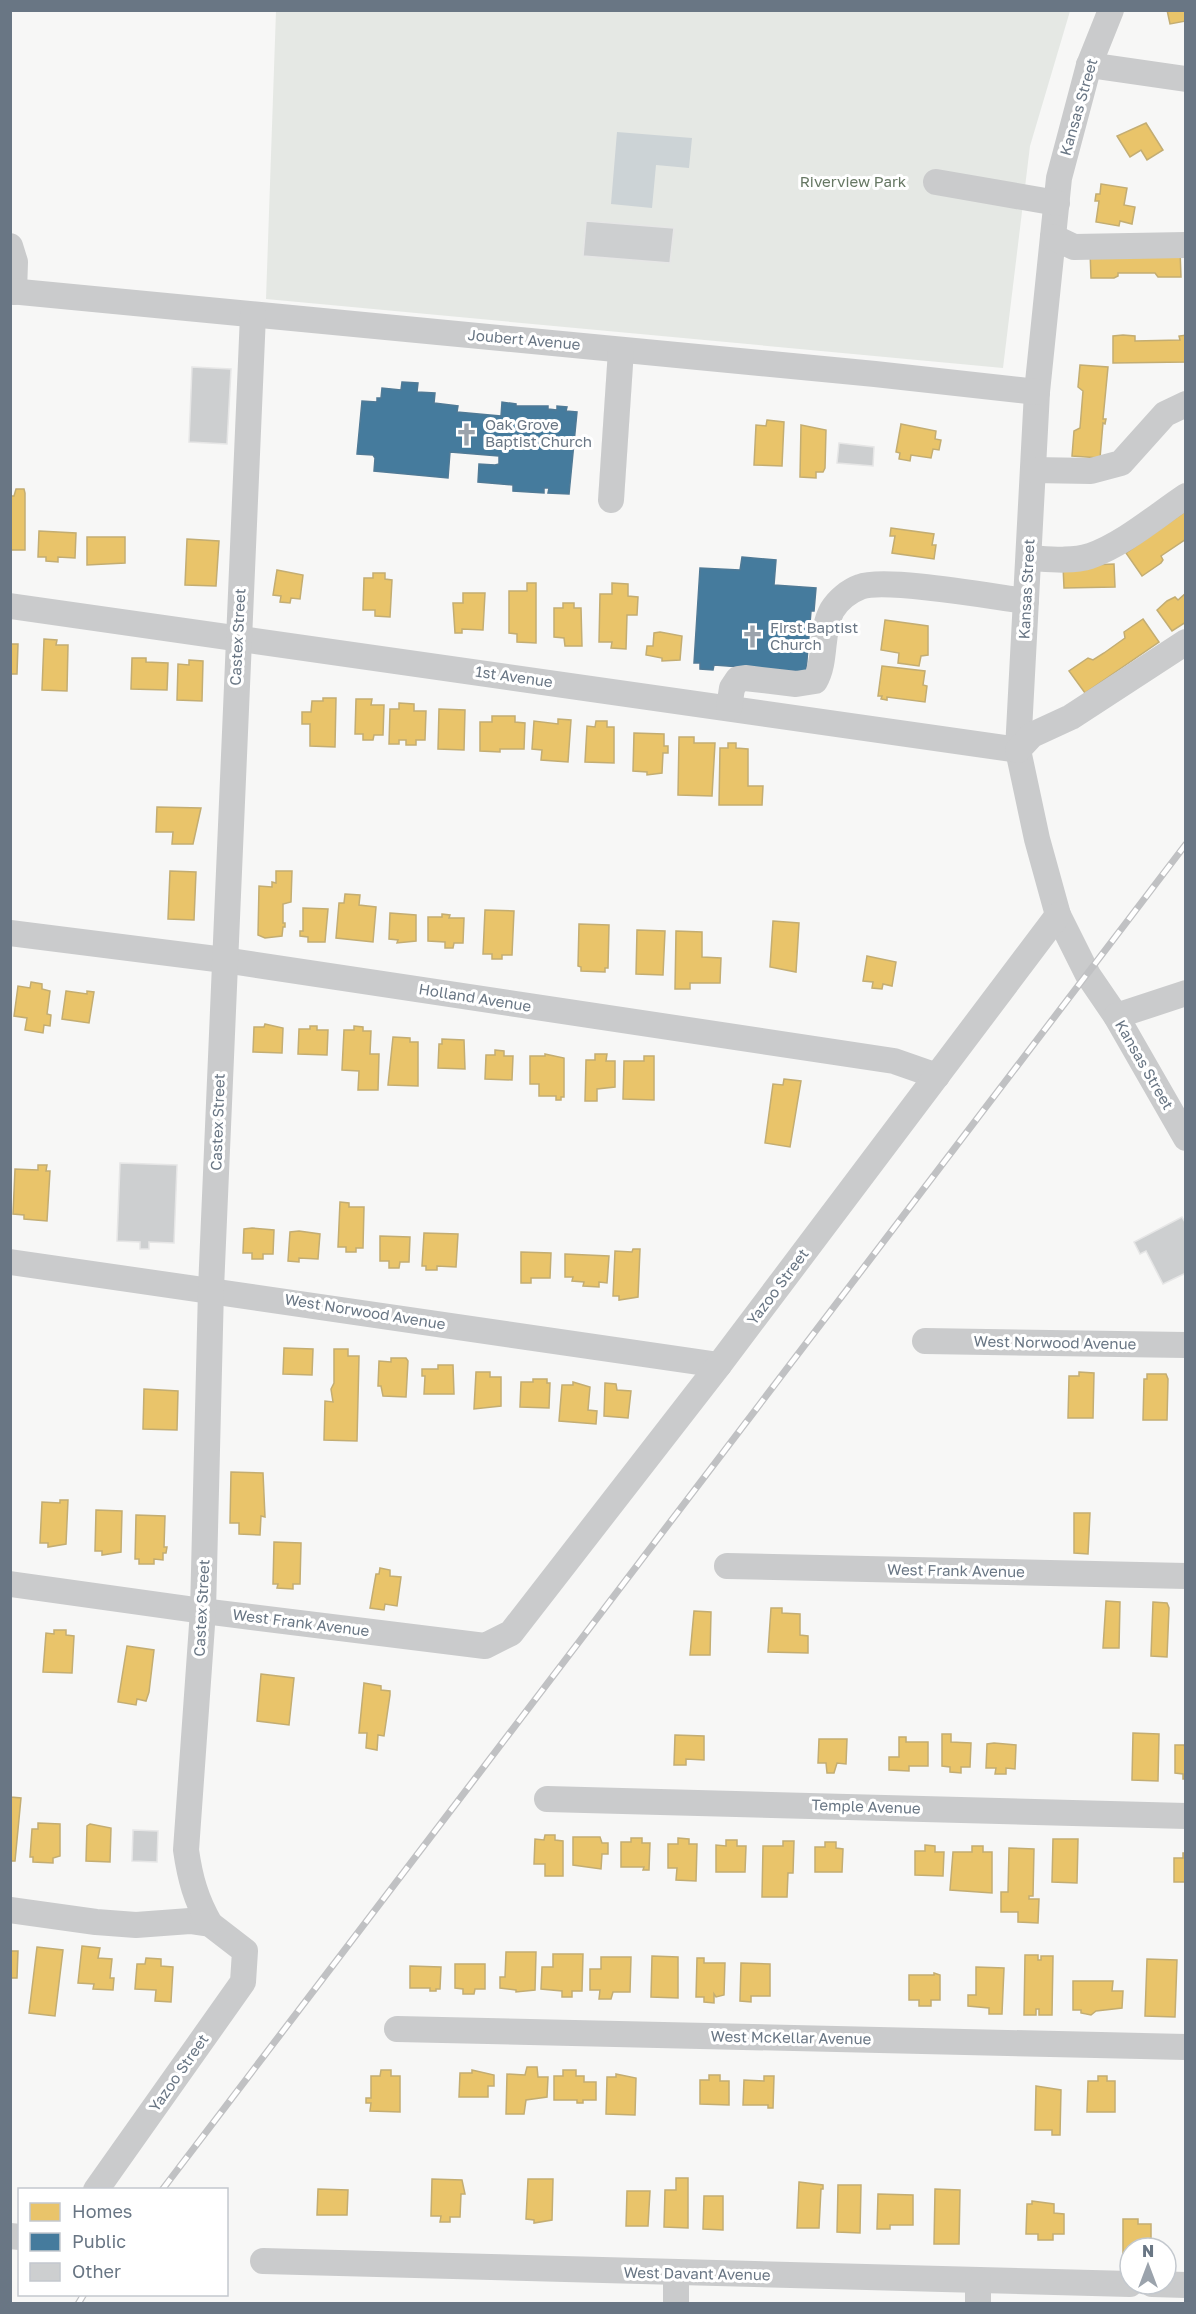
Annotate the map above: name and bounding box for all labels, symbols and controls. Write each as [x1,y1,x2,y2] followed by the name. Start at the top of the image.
[1056,56,1101,157] street label: Kansas Street
[800,172,907,190] park label: Riverview Park
[467,325,582,353] street label: Joubert Avenue
[485,415,592,450] place label: Oak Grove Baptist Church
[454,421,480,447] church icon: Oak Grove Baptist Church
[1014,538,1038,640] street label: Kansas Street
[225,588,249,686] street label: Castex Street
[770,618,858,653] place label: First Baptist Church
[739,624,765,650] church icon: First Baptist Church
[474,662,554,690] street label: 1st Avenue
[418,979,533,1015] street label: Holland Avenue
[1112,1017,1178,1112] street label: Kansas Street
[206,1073,228,1171] street label: Castex Street
[743,1245,812,1328] street label: Yazoo Street
[283,1289,447,1333] street label: West Norwood Avenue
[974,1332,1137,1352] street label: West Norwood Avenue
[189,1559,213,1657] street label: Castex Street
[887,1560,1025,1580] street label: West Frank Avenue
[232,1605,371,1639] street label: West Frank Avenue
[811,1795,921,1817] street label: Temple Avenue
[711,2027,872,2047] street label: West McKellar Avenue
[145,2030,212,2115] street label: Yazoo Street
[18,2188,228,2296] legend
[72,2200,132,2222] text: Homes
[72,2230,126,2252] text: Public
[1118,2236,1178,2296] north arrow
[1142,2241,1154,2261] text: N
[72,2260,121,2282] text: Other
[623,2263,771,2283] street label: West Davant Avenue

